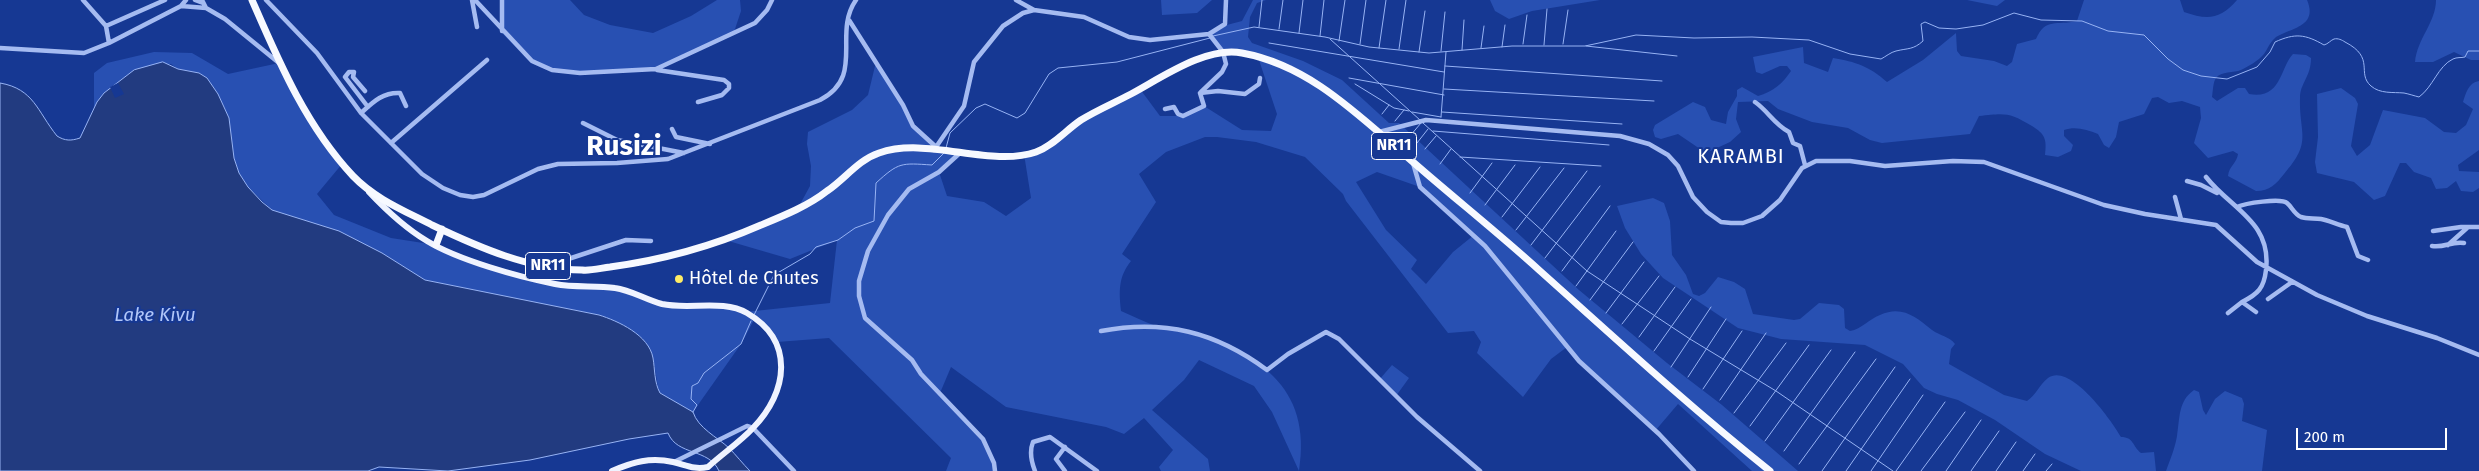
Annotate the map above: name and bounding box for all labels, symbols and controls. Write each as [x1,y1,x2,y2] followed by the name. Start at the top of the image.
[586,130,662,164] district label: Rusizi
[1372,132,1416,160] road number: NR11
[1696,145,1786,169] district label: KARAMBI
[526,252,570,280] road number: NR11
[689,268,819,290] place label: Hôtel de Chutes
[673,273,685,285] marker: Hôtel de Chutes
[114,305,196,327] water label: Lake Kivu
[2299,418,2450,450] scale bar
[2304,428,2345,446] text: 200 m

